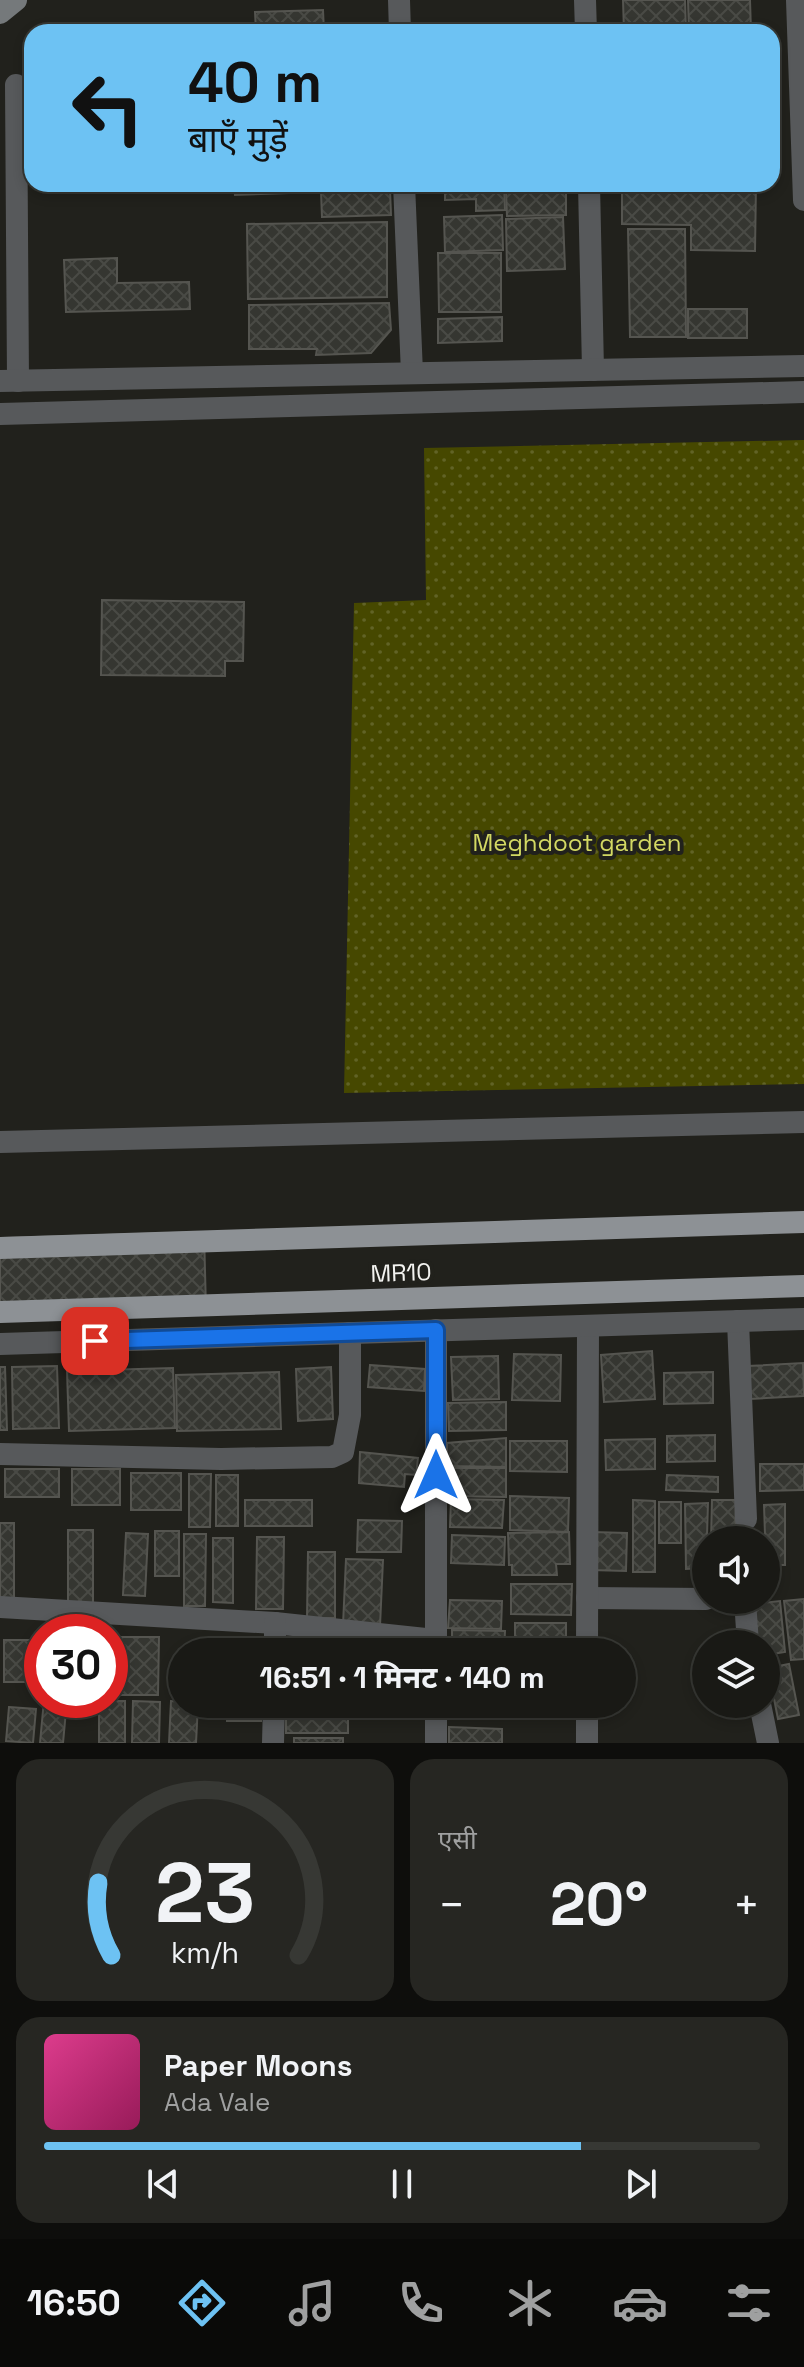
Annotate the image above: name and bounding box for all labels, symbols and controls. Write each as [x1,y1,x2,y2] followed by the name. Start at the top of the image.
[188,47,322,118] text: 40 m
[56,56,160,160] icon: left
[188,117,288,163] text: बाएँ मुड़ें
[472,827,682,858] park label: Meghdoot garden
[370,1256,432,1289] street label: MR10
[61,1307,129,1375] pin
[73,1319,117,1363] icon: arrive
[394,1433,478,1517] position arrow
[692,1526,780,1718] map controls
[692,1526,780,1614] button: sound
[24,1614,128,1718] speed limit sign: 30
[692,1630,780,1718] button: layers
[259,1658,545,1697] text: 16:51 · 1 मिनट · 140 m
[438,1823,477,1857] text: एसी
[155,1840,255,1946] text: 23
[550,1866,648,1943] text: 20°
[438,1877,465,1933] text: −
[733,1877,760,1933] text: +
[171,1935,239,1971] text: km/h
[164,2046,353,2085] text: Paper Moons
[164,2085,270,2119] text: Ada Vale
[141,2162,185,2206] icon: previous
[380,2162,424,2206] icon: pause
[619,2162,663,2206] icon: next
[174,2275,230,2331] icon: directions
[284,2275,340,2331] icon: music
[393,2275,449,2331] icon: phone
[502,2275,558,2331] icon: climate
[612,2275,668,2331] icon: car
[721,2275,777,2331] icon: filters
[27,2280,121,2326] text: 16:50

